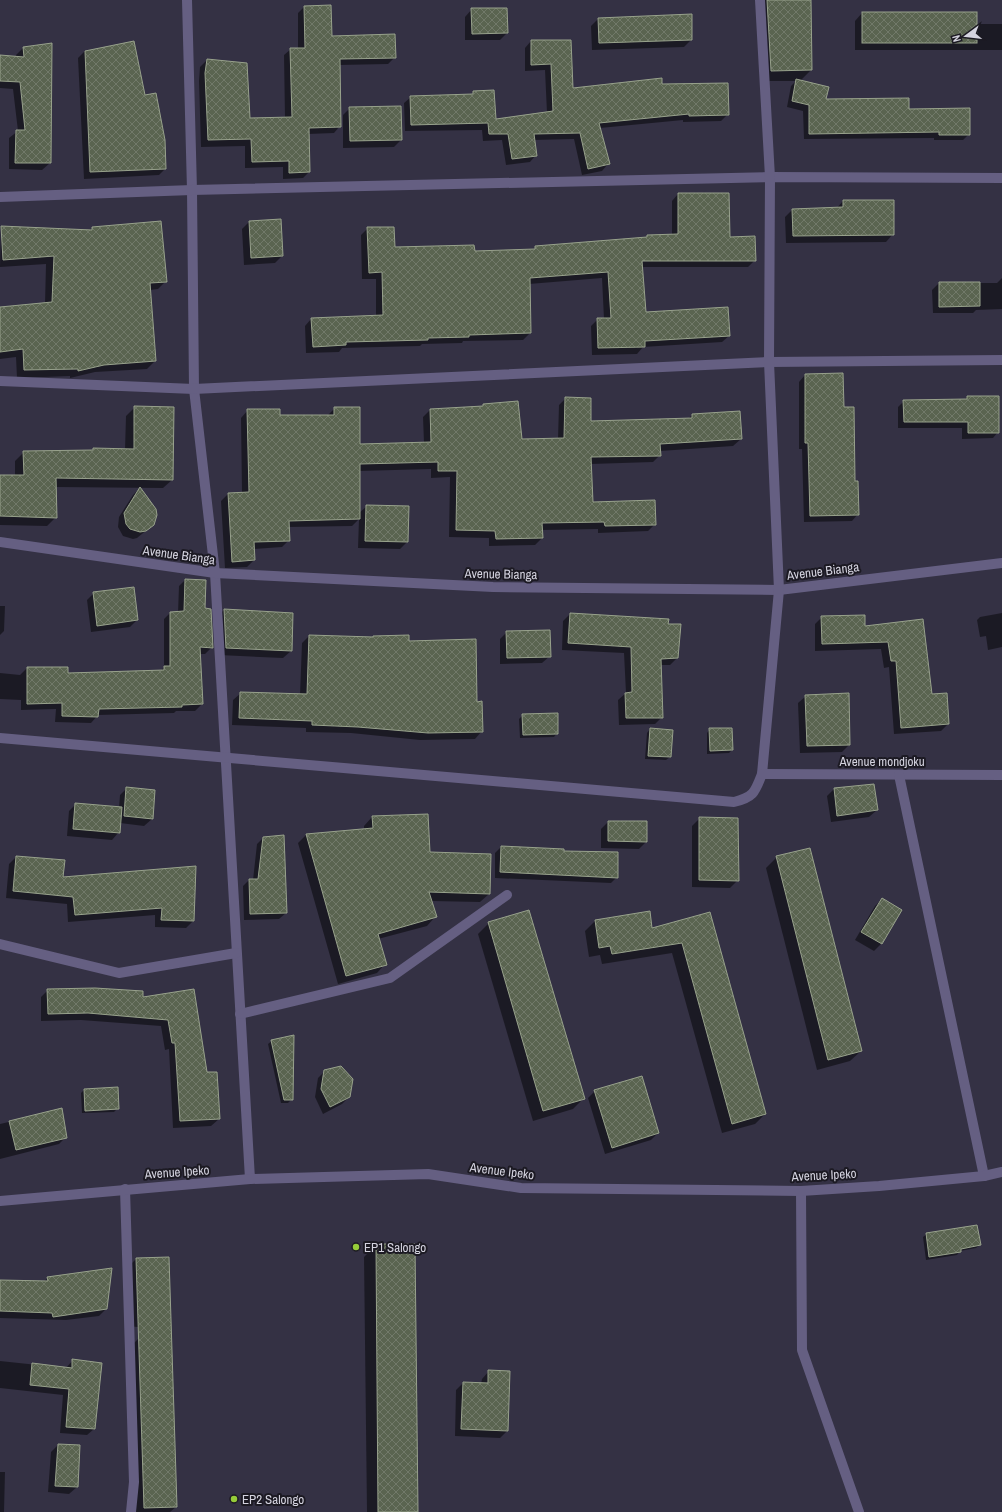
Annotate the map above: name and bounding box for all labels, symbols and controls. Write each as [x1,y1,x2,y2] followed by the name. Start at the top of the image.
[946,16,986,56] north arrow
[949,34,964,44] text: N
[141,541,216,568] street label: Avenue Bianga
[785,558,860,584] street label: Avenue Bianga
[463,565,538,583] street label: Avenue Bianga
[838,753,925,770] street label: Avenue mondjoku
[468,1158,535,1183] street label: Avenue Ipeko
[143,1161,210,1183] street label: Avenue Ipeko
[790,1165,857,1185] street label: Avenue Ipeko
[364,1239,426,1256] place label: EP1 Salongo
[351,1242,361,1252] marker: EP1 Salongo
[242,1491,304,1508] place label: EP2 Salongo
[229,1494,239,1504] marker: EP2 Salongo

